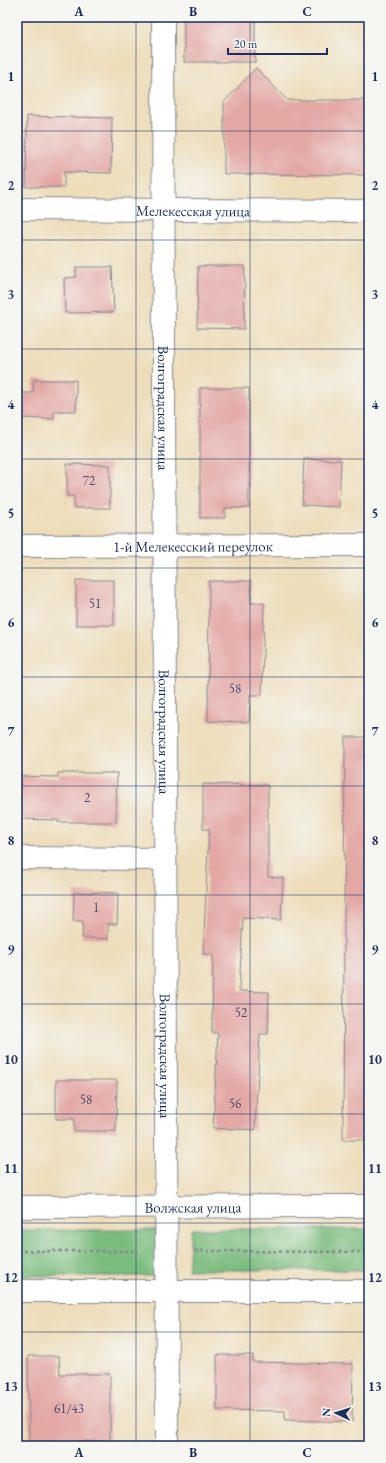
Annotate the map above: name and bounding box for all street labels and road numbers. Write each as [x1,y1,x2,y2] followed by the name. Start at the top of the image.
[136,200,250,220] street label: Мелекесская улица
[154,345,174,471] street label: Волгоградская улица
[113,536,273,555] street label: 1-й Мелекесский переулок
[155,669,175,795] street label: Волгоградская улица
[156,993,176,1119] street label: Волгоградская улица
[144,1197,242,1216] street label: Волжская улица

